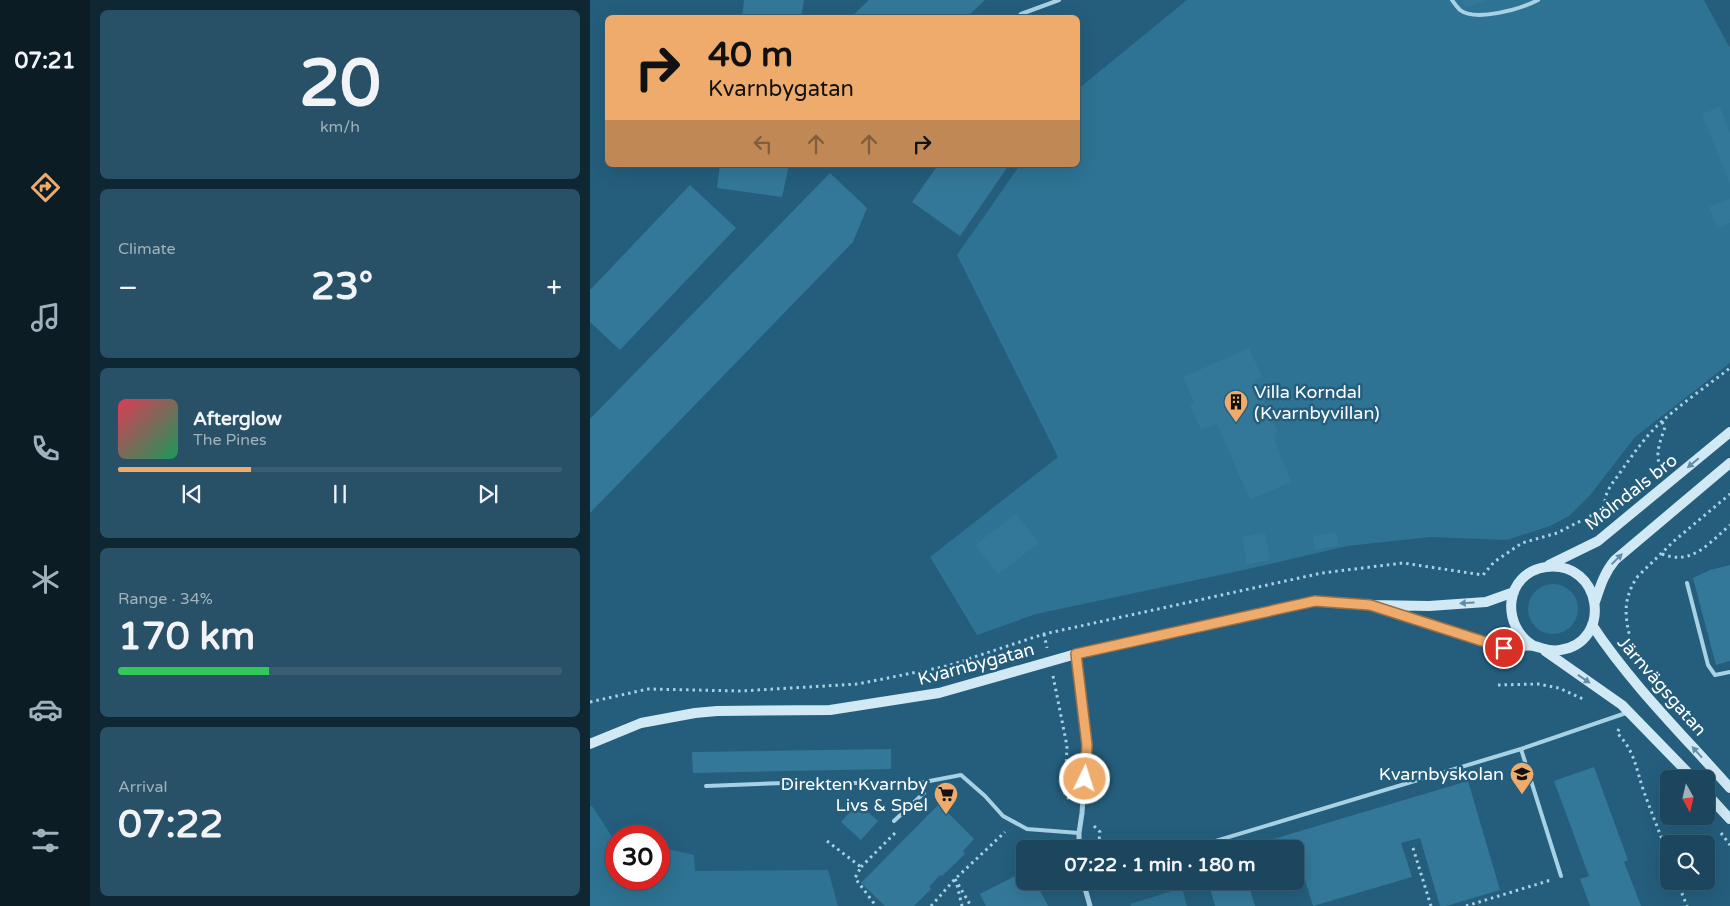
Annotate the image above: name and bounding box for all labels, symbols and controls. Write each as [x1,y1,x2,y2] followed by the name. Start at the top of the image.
[708,34,793,76] text: 40 m
[625,35,690,100] icon: right
[299,45,381,124] text: 20
[15,48,75,74] text: 07:21
[708,76,854,102] text: Kvarnbygatan
[320,117,360,137] text: km/h
[749,130,777,158] icon: left
[802,130,830,158] icon: ahead
[855,130,883,158] icon: ahead
[908,130,936,158] icon: right
[28,170,63,205] icon: directions
[118,239,176,259] text: Climate
[311,264,373,310] text: 23°
[118,271,138,305] text: −
[546,271,562,305] text: +
[28,300,63,335] icon: music
[1254,381,1380,424] place label: Villa Korndal (Kvarnbyvillan)
[1223,389,1249,423] building icon: Villa Korndal (Kvarnbyvillan)
[193,408,282,430] text: Afterglow
[193,430,267,450] text: The Pines
[28,431,63,466] icon: phone
[1580,449,1682,535] street label: Mölndals bro
[1687,458,1700,469] one-way arrow
[178,480,206,508] icon: previous
[326,480,354,508] icon: pause
[474,480,502,508] icon: next
[1611,553,1623,565] one-way arrow
[28,562,63,597] icon: climate
[118,589,213,609] text: Range · 34%
[1459,600,1475,608] one-way arrow
[118,614,255,660] text: 170 km
[1483,627,1525,669] pin
[1613,632,1711,740] street label: Järnvägsgatan
[1490,634,1518,662] icon: arrive
[915,638,1037,690] street label: Kvarnbygatan
[1577,674,1591,684] one-way arrow
[28,692,63,727] icon: car
[1692,745,1703,758] one-way arrow
[1058,752,1110,804] position arrow
[1509,761,1535,795] school or university icon: Kvarnbyskolan
[1379,763,1504,785] place label: Kvarnbyskolan
[1660,770,1715,825] north arrow
[1660,770,1715,890] map controls
[781,773,928,816] place label: Direkten Kvarnby Livs & Spel
[118,777,167,797] text: Arrival
[933,781,959,815] supermarket icon: Direkten Kvarnby Livs & Spel
[118,802,223,848] text: 07:22
[28,823,63,858] icon: filters
[605,825,670,890] speed limit sign: 30
[1660,835,1715,890] button: search
[1064,854,1256,876] text: 07:22 · 1 min · 180 m

